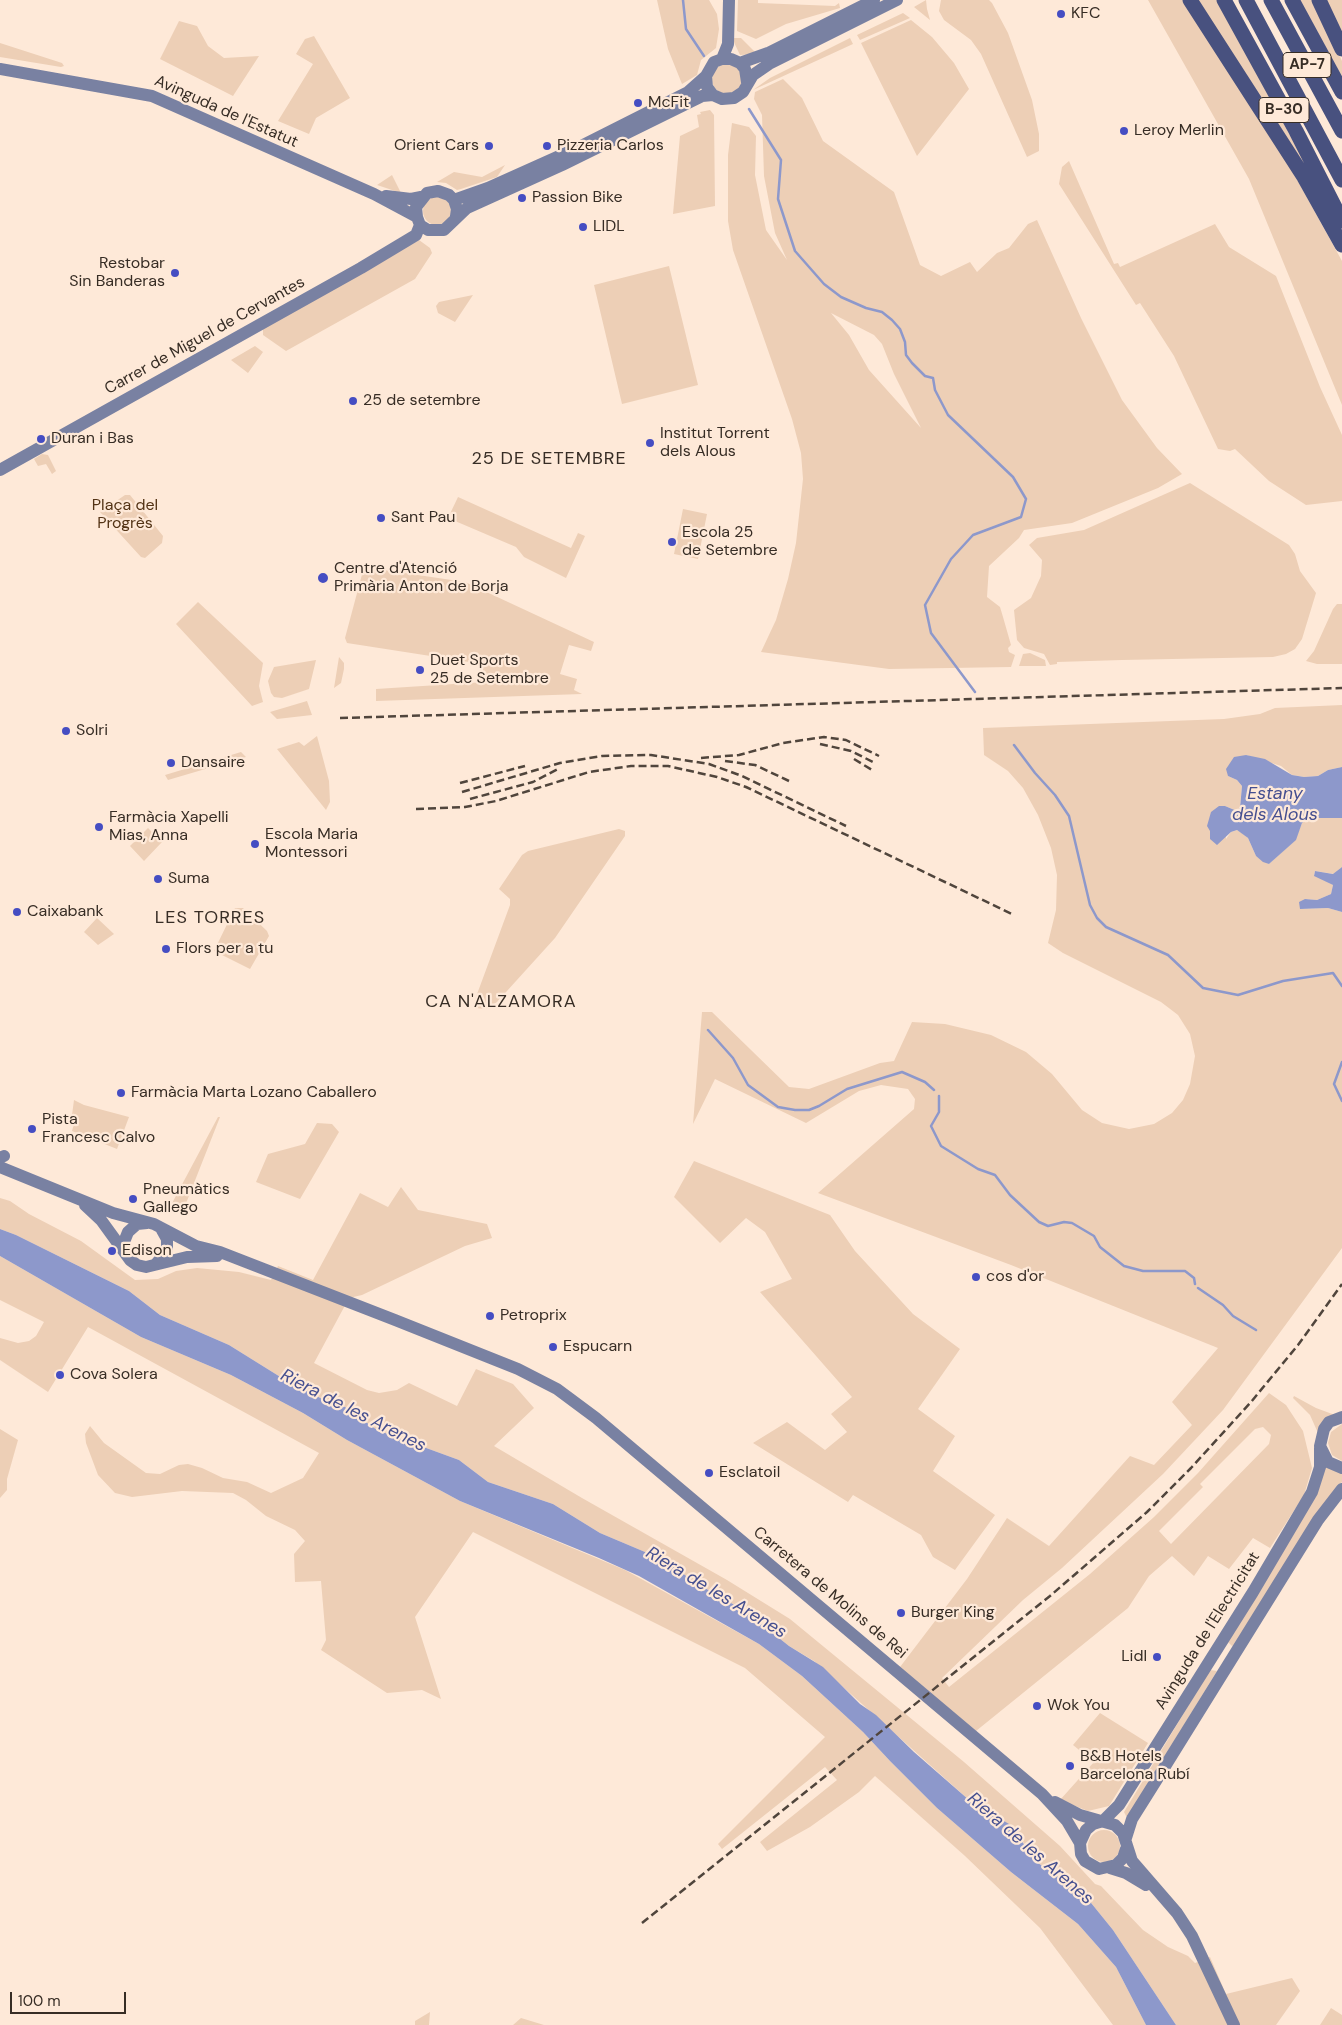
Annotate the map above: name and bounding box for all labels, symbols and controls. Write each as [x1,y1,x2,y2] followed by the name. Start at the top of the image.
[1071,4,1100,24] place label: KFC
[1055,8,1067,20] marker: KFC
[1283,52,1331,78] road number: AP-7
[151,72,301,152] street label: Avinguda de l'Estatut
[648,93,689,113] place label: McFit
[632,97,644,109] marker: McFit
[1259,98,1309,122] road number: B-30
[1134,121,1224,141] place label: Leroy Merlin
[1118,125,1130,137] marker: Leroy Merlin
[394,136,479,156] place label: Orient Cars
[557,136,664,156] place label: Pizzeria Carlos
[483,140,495,152] marker: Orient Cars
[541,140,553,152] marker: Pizzeria Carlos
[532,188,623,208] place label: Passion Bike
[516,192,528,204] marker: Passion Bike
[593,217,625,237] place label: LIDL
[577,221,589,233] marker: LIDL
[69,254,165,292] place label: Restobar Sin Banderas
[169,267,181,279] marker: Restobar Sin Banderas
[102,273,308,399] street label: Carrer de Miguel de Cervantes
[363,391,481,411] place label: 25 de setembre
[347,395,359,407] marker: 25 de setembre
[660,424,770,462] place label: Institut Torrent dels Alous
[51,429,134,449] place label: Duran i Bas
[35,433,47,445] marker: Duran i Bas
[644,437,656,449] marker: Institut Torrent dels Alous
[470,448,628,470] district label: 25 DE SETEMBRE
[92,496,158,534] park label: Plaça del Progrès
[391,508,455,528] place label: Sant Pau
[375,512,387,524] marker: Sant Pau
[682,523,778,561] place label: Escola 25 de Setembre
[666,536,678,548] marker: Escola 25 de Setembre
[334,559,509,597] place label: Centre d'Atenció Primària Anton de Borja
[316,571,330,585] marker: Centre d'Atenció Primària Anton de Borja
[430,651,549,689] place label: Duet Sports 25 de Setembre
[414,664,426,676] marker: Duet Sports 25 de Setembre
[76,721,108,741] place label: Solri
[60,725,72,737] marker: Solri
[181,753,245,773] place label: Dansaire
[165,757,177,769] marker: Dansaire
[1232,783,1318,826] water label: Estany dels Alous
[109,808,229,846] place label: Farmàcia Xapelli Mias, Anna
[93,821,105,833] marker: Farmàcia Xapelli Mias, Anna
[265,825,358,863] place label: Escola Maria Montessori
[249,838,261,850] marker: Escola Maria Montessori
[168,869,209,889] place label: Suma
[152,873,164,885] marker: Suma
[27,902,104,922] place label: Caixabank
[11,906,23,918] marker: Caixabank
[154,907,266,929] district label: LES TORRES
[176,939,274,959] place label: Flors per a tu
[160,943,172,955] marker: Flors per a tu
[424,991,578,1013] district label: CA N'ALZAMORA
[131,1083,377,1103] place label: Farmàcia Marta Lozano Caballero
[115,1087,127,1099] marker: Farmàcia Marta Lozano Caballero
[42,1110,155,1148] place label: Pista Francesc Calvo
[26,1123,38,1135] marker: Pista Francesc Calvo
[143,1180,230,1218] place label: Pneumàtics Gallego
[127,1193,139,1205] marker: Pneumàtics Gallego
[122,1241,172,1261] place label: Edison
[106,1245,118,1257] marker: Edison
[986,1267,1044,1287] place label: cos d'or
[970,1271,982,1283] marker: cos d'or
[500,1306,567,1326] place label: Petroprix
[484,1310,496,1322] marker: Petroprix
[563,1337,632,1357] place label: Espucarn
[547,1341,559,1353] marker: Espucarn
[70,1365,158,1385] place label: Cova Solera
[277,1365,429,1457] water label: Riera de les Arenes
[54,1369,66,1381] marker: Cova Solera
[719,1463,780,1483] place label: Esclatoil
[703,1467,715,1479] marker: Esclatoil
[749,1523,911,1663] street label: Carretera de Molins de Rei
[642,1542,790,1644] water label: Riera de les Arenes
[1152,1549,1264,1713] street label: Avinguda de l'Electricitat
[911,1603,995,1623] place label: Burger King
[895,1607,907,1619] marker: Burger King
[1121,1647,1147,1667] place label: Lidl
[1151,1651,1163,1663] marker: Lidl
[1047,1696,1110,1716] place label: Wok You
[1031,1700,1043,1712] marker: Wok You
[1080,1747,1190,1785] place label: B&B Hotels Barcelona Rubí
[1064,1760,1076,1772] marker: B&B Hotels Barcelona Rubí
[962,1788,1098,1910] water label: Riera de les Arenes
[12,1982,129,2014] scale bar
[18,1991,61,2011] text: 100 m

